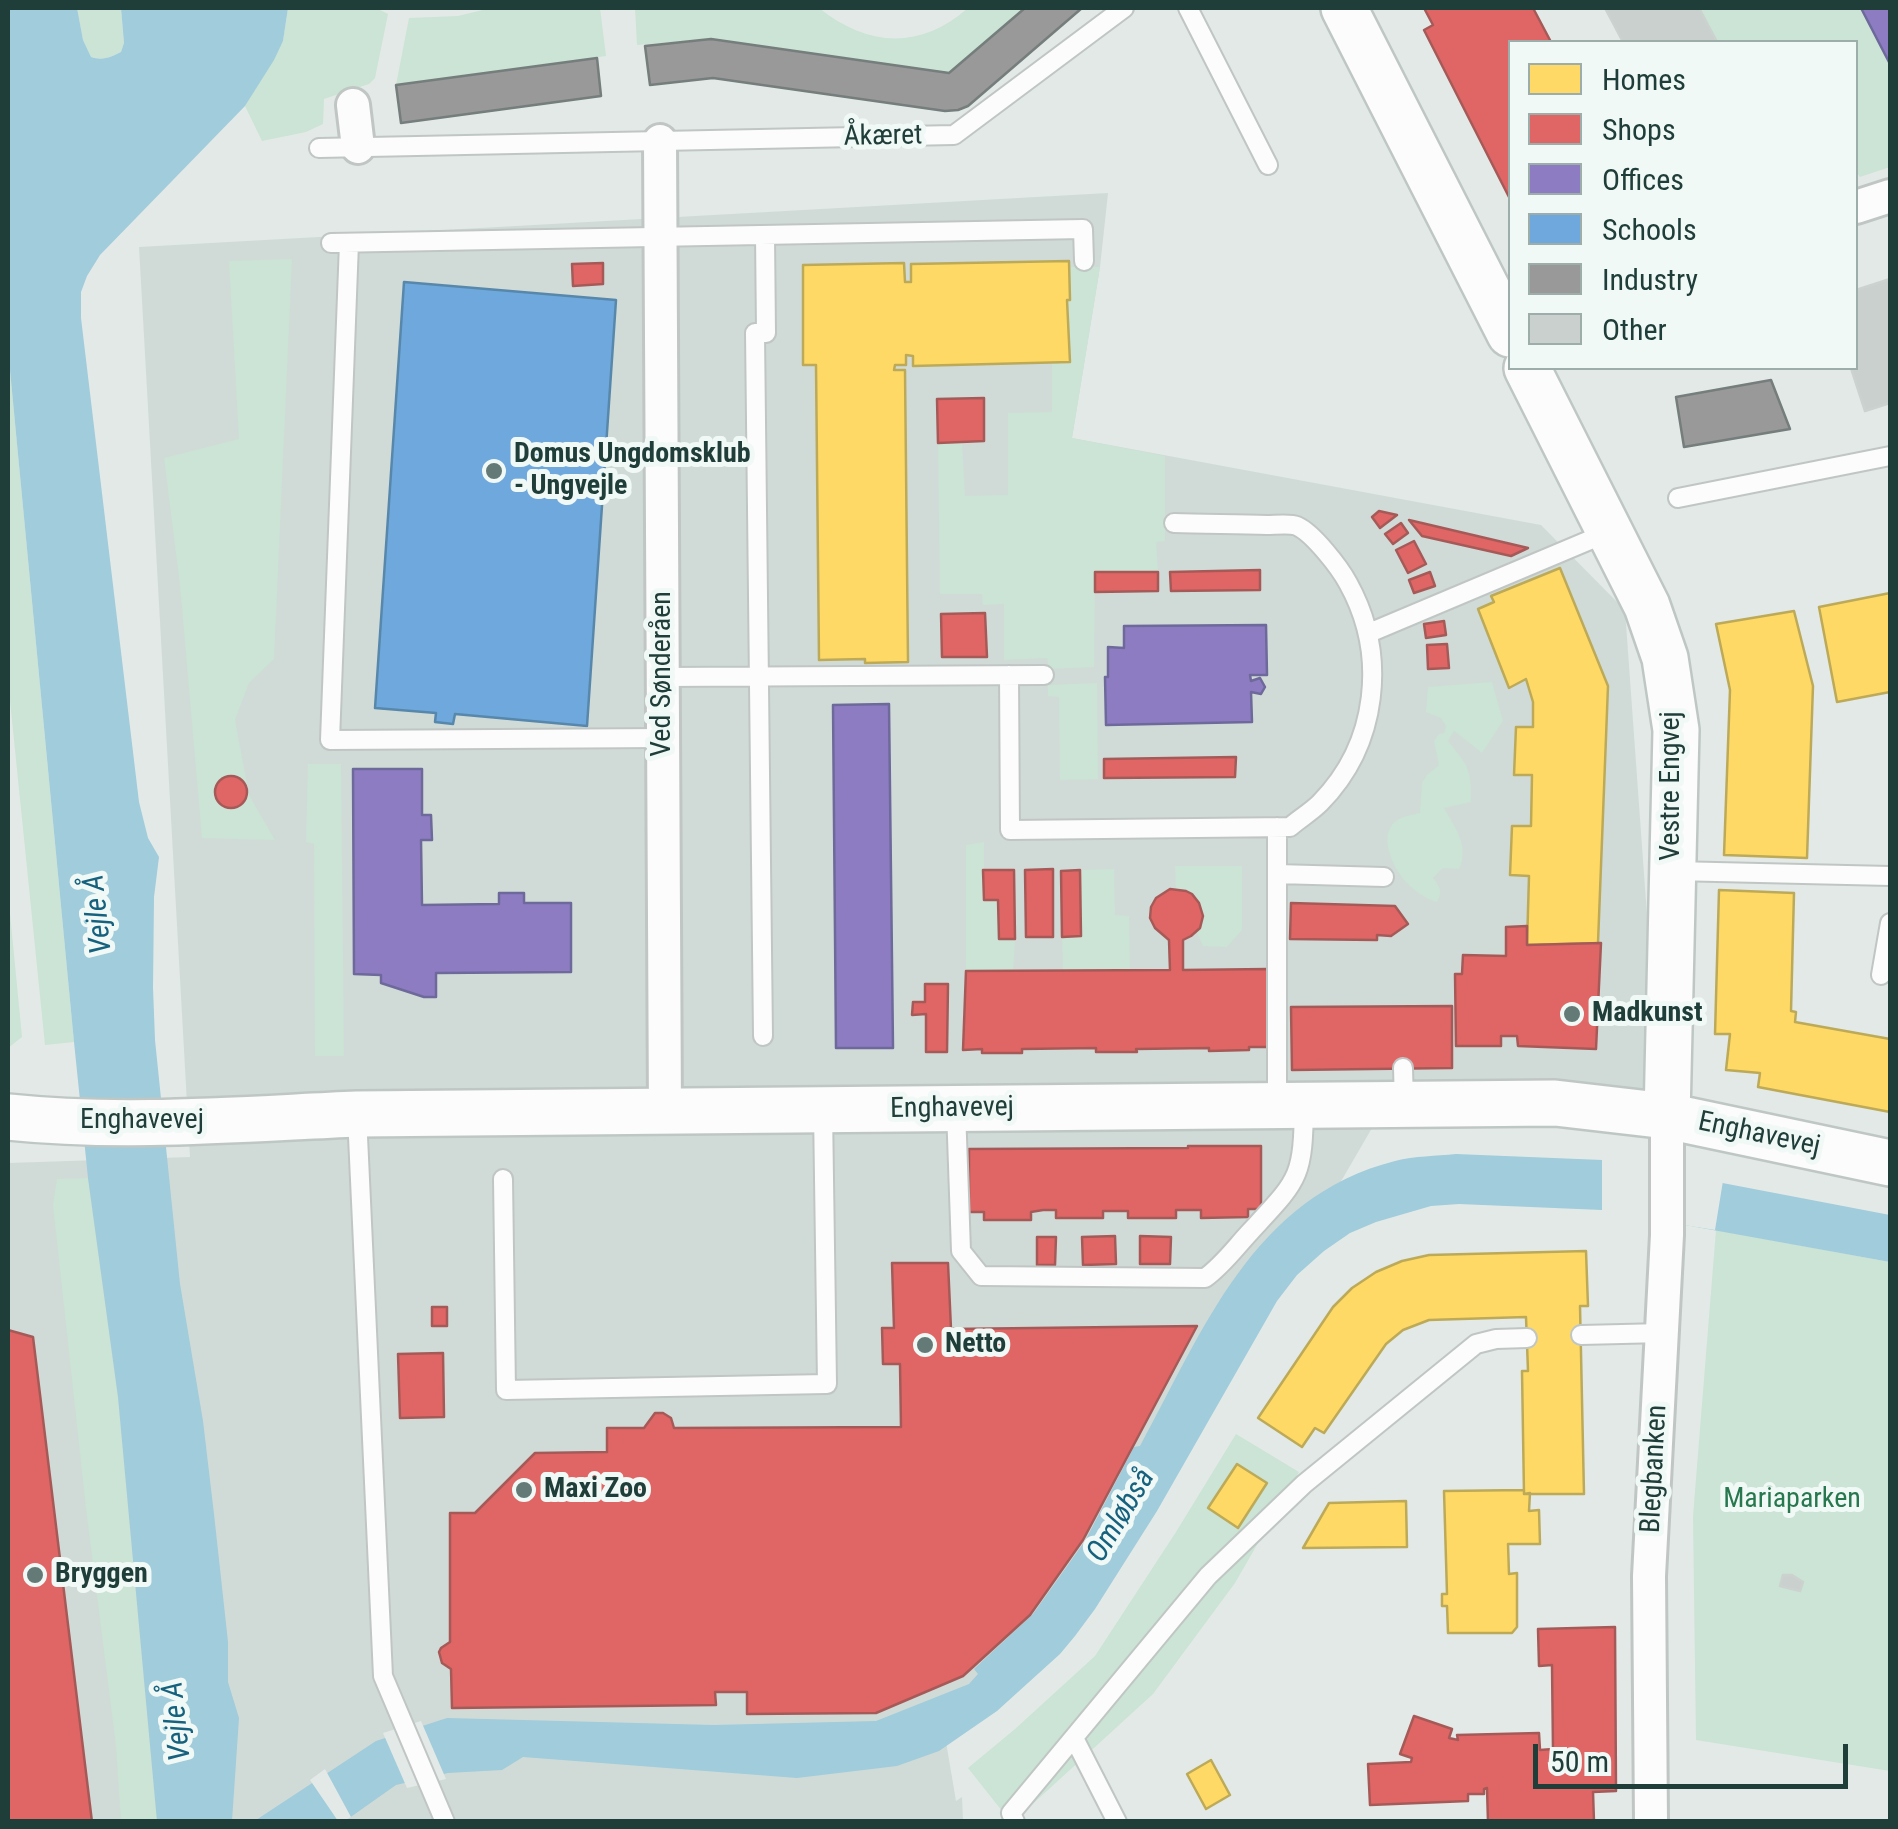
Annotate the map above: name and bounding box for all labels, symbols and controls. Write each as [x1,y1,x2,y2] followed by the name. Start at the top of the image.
[1508,40,1858,370] legend
[1602,62,1686,97] text: Homes
[1602,112,1676,147] text: Shops
[843,120,923,154] street label: Åkæret
[1602,162,1684,197] text: Offices
[1602,212,1697,247] text: Schools
[1602,262,1698,297] text: Industry
[1602,312,1667,347] text: Other
[514,438,751,504] place label: Domus Ungdomsklub - Ungvejle
[483,460,505,482] marker: Domus Ungdomsklub - Ungvejle
[646,591,680,757] street label: Ved Sønderåen
[1655,711,1689,861] street label: Vestre Engvej
[77,872,121,956] water label: Vejle Å
[1592,997,1703,1031] place label: Madkunst
[1561,1003,1583,1025] marker: Madkunst
[890,1091,1014,1127] street label: Enghavevej
[80,1104,204,1138] street label: Enghavevej
[1695,1106,1823,1164] street label: Enghavevej
[945,1328,1006,1362] place label: Netto
[914,1334,936,1356] marker: Netto
[1635,1404,1675,1534] street label: Blegbanken
[1080,1463,1164,1569] water label: Omløbså
[544,1473,647,1507] place label: Maxi Zoo
[513,1479,535,1501] marker: Maxi Zoo
[1723,1483,1861,1517] park label: Mariaparken
[55,1558,148,1592] place label: Bryggen
[24,1564,46,1586] marker: Bryggen
[156,1679,200,1763] water label: Vejle Å
[1538,1724,1853,1786] scale bar
[1550,1744,1609,1779] text: 50 m

